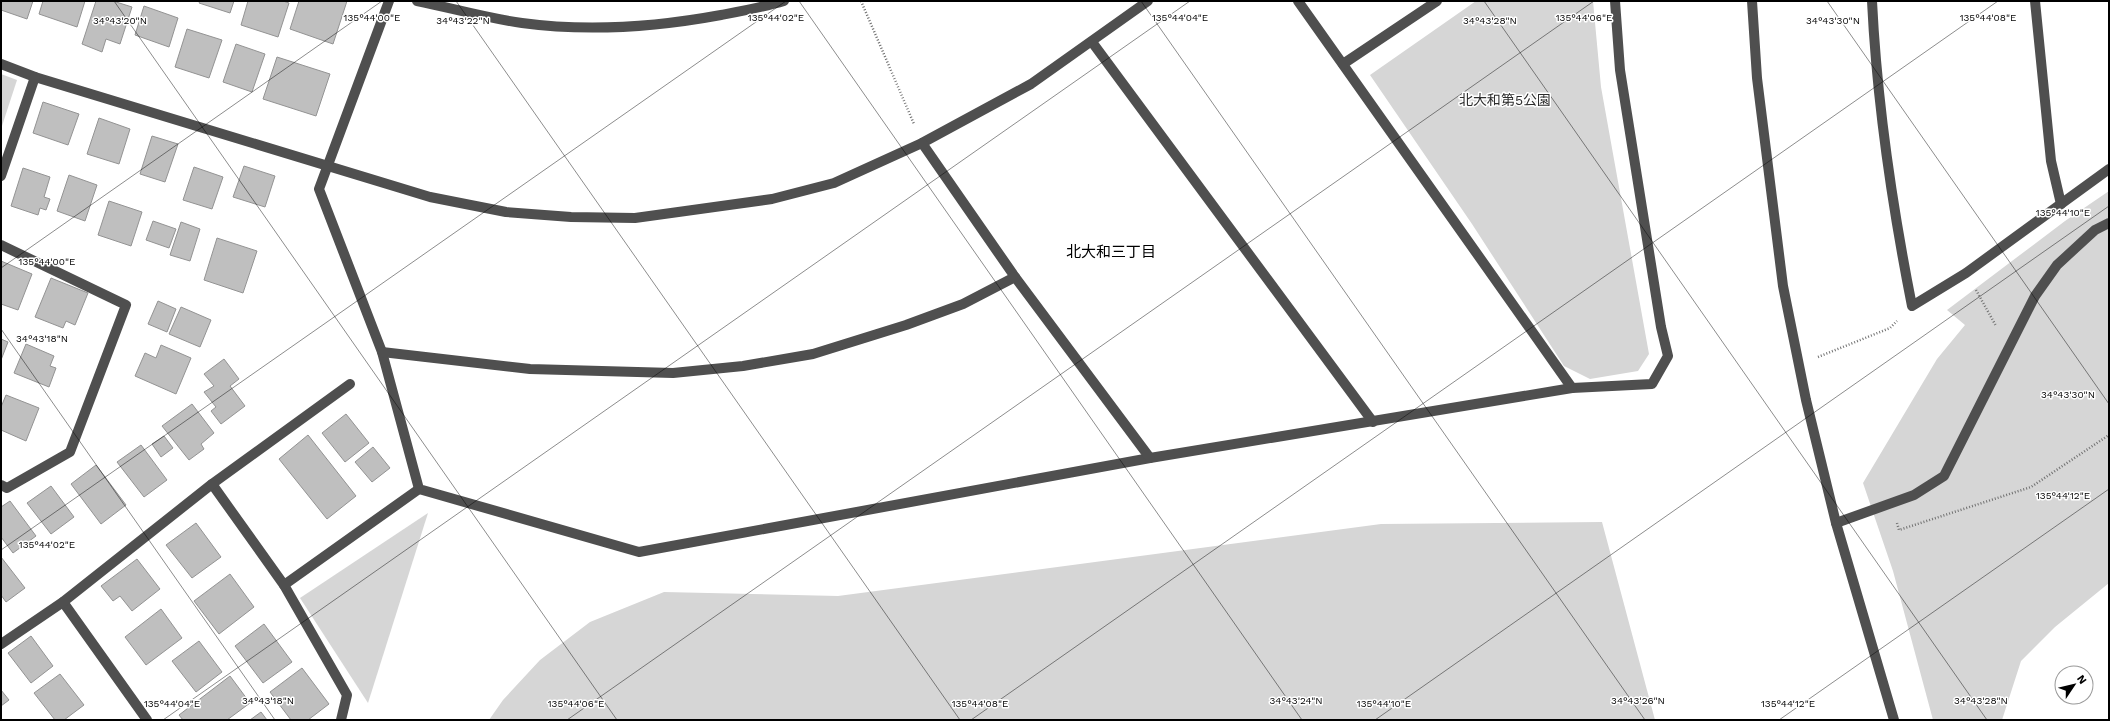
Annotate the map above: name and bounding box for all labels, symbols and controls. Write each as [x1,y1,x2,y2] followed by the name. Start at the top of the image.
[344,12,400,23] text: 135°44'00"E
[748,12,804,23] text: 135°44'02"E
[1152,12,1208,23] text: 135°44'04"E
[1556,12,1612,23] text: 135°44'06"E
[1960,12,2016,23] text: 135°44'08"E
[93,15,147,26] text: 34°43'20"N
[436,15,490,26] text: 34°43'22"N
[1463,15,1517,26] text: 34°43'28"N
[1806,15,1860,26] text: 34°43'30"N
[1459,92,1551,108] park label: 北大和第5公園
[2036,207,2090,218] text: 135°44'10"E
[1066,243,1156,261] district label: 北大和三丁目
[19,256,75,267] text: 135°44'00"E
[16,333,68,344] text: 34°43'18"N
[2041,389,2095,400] text: 34°43'30"N
[2036,490,2090,501] text: 135°44'12"E
[19,539,75,550] text: 135°44'02"E
[2054,665,2094,705] north arrow
[2074,672,2089,687] text: N
[242,695,294,706] text: 34°43'18"N
[1269,695,1323,706] text: 34°43'24"N
[1611,695,1665,706] text: 34°43'26"N
[1954,695,2008,706] text: 34°43'28"N
[144,698,200,709] text: 135°44'04"E
[548,698,604,709] text: 135°44'06"E
[952,698,1008,709] text: 135°44'08"E
[1357,698,1411,709] text: 135°44'10"E
[1761,698,1815,709] text: 135°44'12"E

